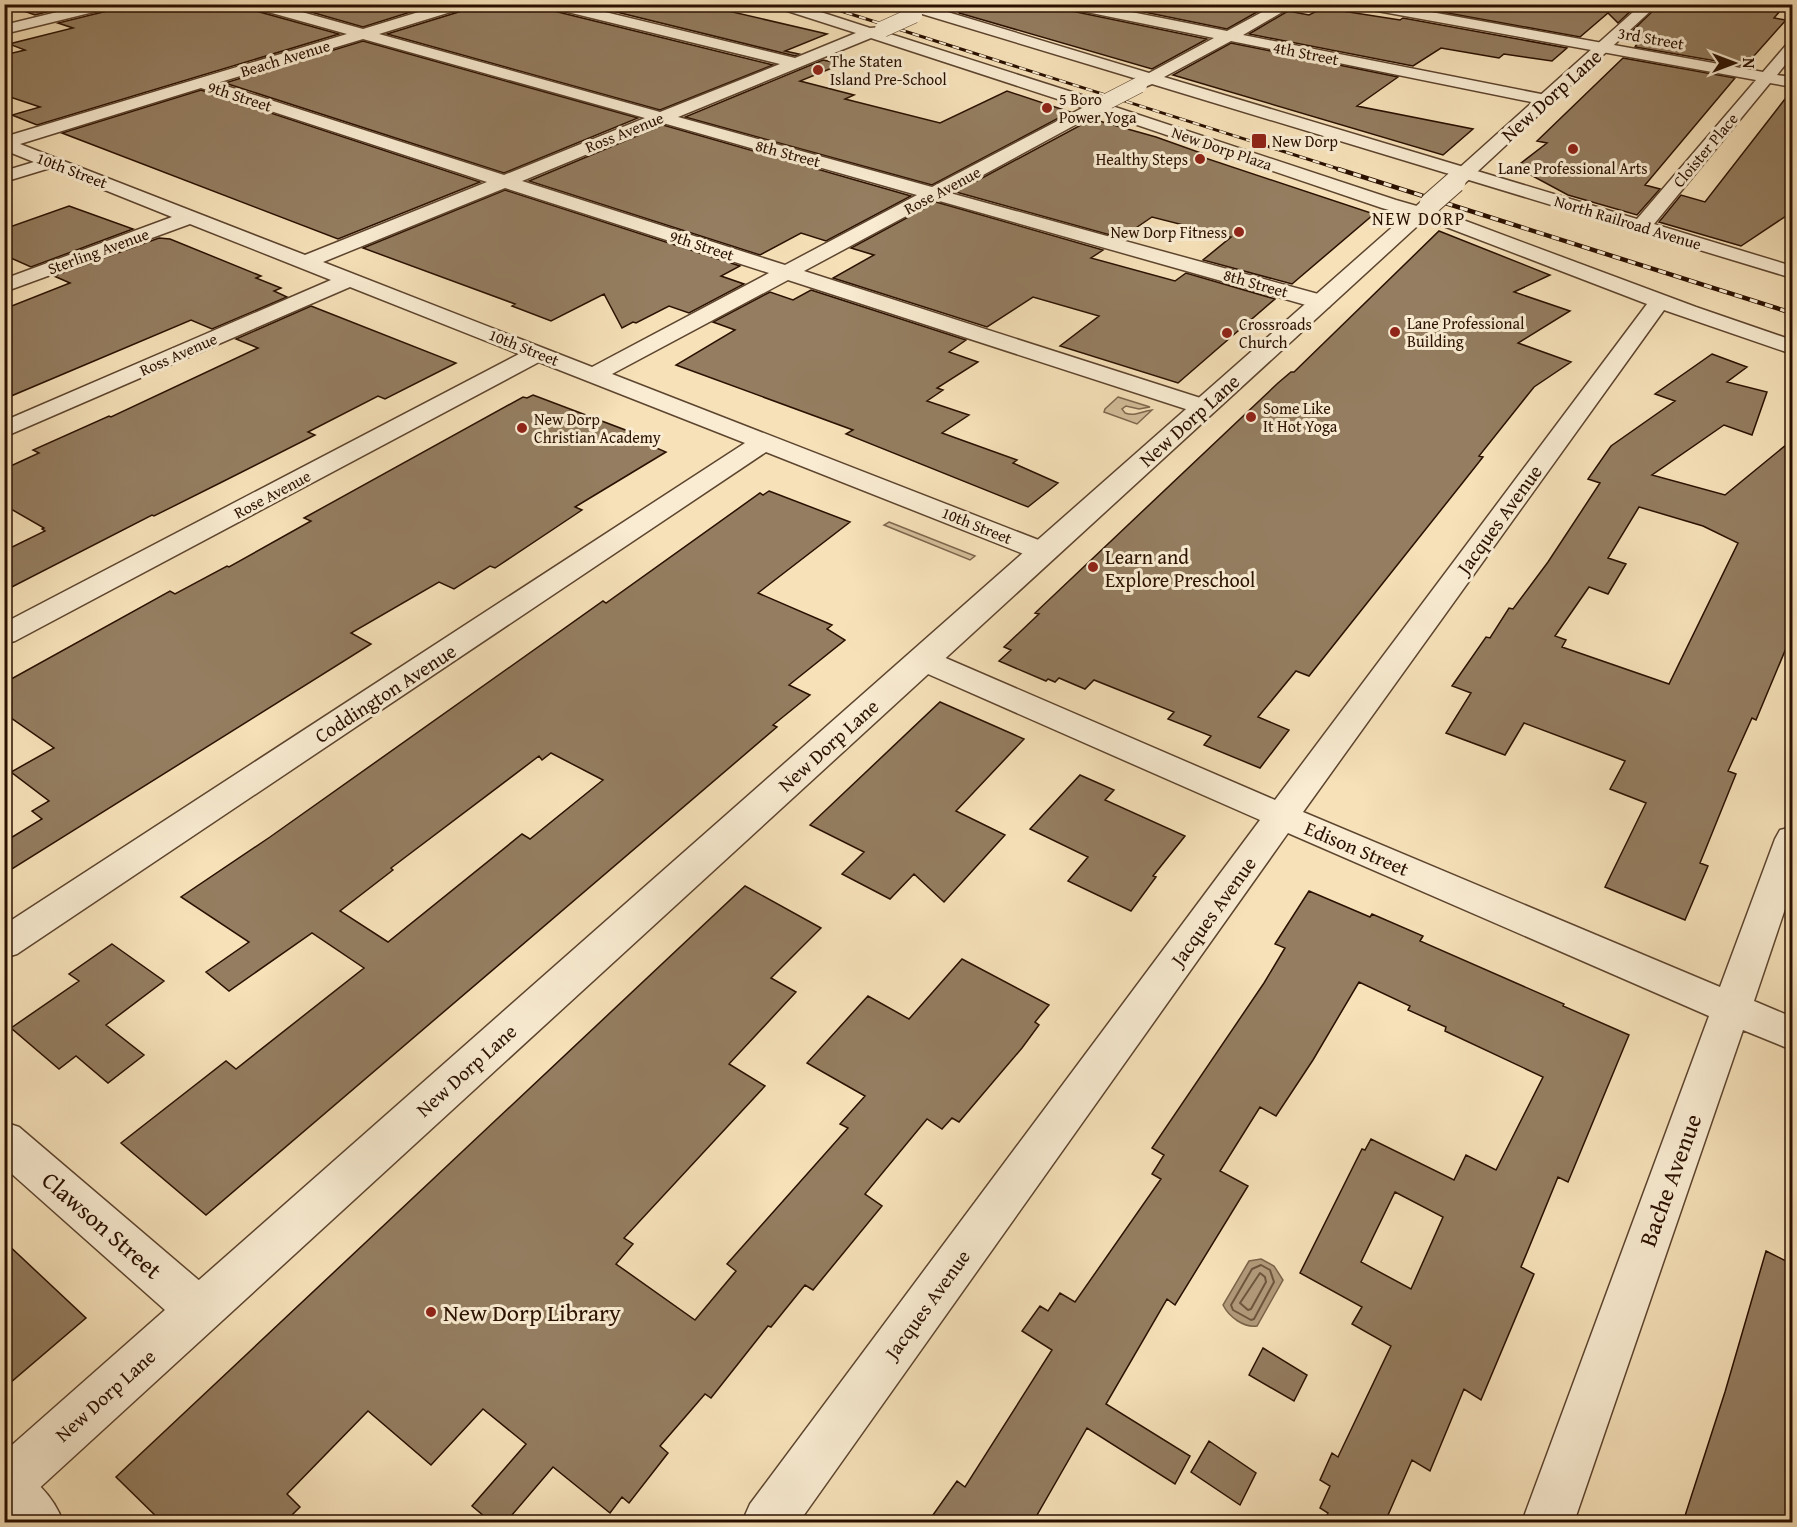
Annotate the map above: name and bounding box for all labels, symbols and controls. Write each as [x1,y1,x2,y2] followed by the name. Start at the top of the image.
[1616,20,1686,56] street label: 3rd Street
[237,33,333,83] street label: Beach Avenue
[1704,33,1764,93] north arrow
[1271,35,1341,71] street label: 4th Street
[1494,42,1608,148] street label: New Dorp Lane
[830,49,947,91] place label: The Staten Island Pre-School
[1737,58,1761,69] text: N
[811,63,825,77] marker: The Staten Island Pre-School
[205,74,276,118] street label: 9th Street
[1059,87,1137,129] place label: 5 Boro Power Yoga
[1040,101,1054,115] marker: 5 Boro Power Yoga
[581,105,667,159] street label: Ross Avenue
[1667,108,1743,192] street label: Cloister Place
[1169,120,1276,177] street label: New Dorp Plaza
[1272,129,1338,153] place label: New Dorp
[1250,132,1268,150] marker: New Dorp
[753,133,823,173] street label: 8th Street
[1566,142,1580,156] marker: Lane Professional Arts
[33,146,111,195] street label: 10th Street
[1096,147,1188,171] place label: Healthy Steps
[1193,152,1207,166] marker: Healthy Steps
[1498,156,1648,180] place label: Lane Professional Arts
[899,160,985,220] street label: Rose Avenue
[1552,188,1704,256] street label: North Railroad Avenue
[1372,205,1466,232] district label: NEW DORP
[1110,220,1227,244] place label: New Dorp Fitness
[44,222,152,280] street label: Sterling Avenue
[667,223,738,267] street label: 9th Street
[1232,225,1246,239] marker: New Dorp Fitness
[1221,262,1292,304] street label: 8th Street
[1407,311,1525,353] place label: Lane Professional Building
[1239,312,1312,354] place label: Crossroads Church
[485,322,563,372] street label: 10th Street
[1388,325,1402,339] marker: Lane Professional Building
[135,326,221,382] street label: Ross Avenue
[1220,326,1234,340] marker: Crossroads Church
[1132,367,1246,473] street label: New Dorp Lane
[1263,396,1338,438] place label: Some Like It Hot Yoga
[534,407,661,449] place label: New Dorp Christian Academy
[1244,410,1258,424] marker: Some Like It Hot Yoga
[515,421,529,435] marker: New Dorp Christian Academy
[1448,458,1549,582] street label: Jacques Avenue
[229,464,315,524] street label: Rose Avenue
[938,500,1016,550] street label: 10th Street
[1105,542,1256,594] place label: Learn and Explore Preschool
[1086,560,1100,574] marker: Learn and Explore Preschool
[309,636,461,750] street label: Coddington Avenue
[771,692,885,798] street label: New Dorp Lane
[1300,813,1414,883] street label: Edison Street
[1162,850,1263,974] street label: Jacques Avenue
[409,1017,523,1123] street label: New Dorp Lane
[1630,1109,1710,1251] street label: Bache Avenue
[34,1163,170,1287] street label: Clawson Street
[876,1243,977,1367] street label: Jacques Avenue
[443,1295,621,1330] place label: New Dorp Library
[424,1305,438,1319] marker: New Dorp Library
[48,1342,162,1448] street label: New Dorp Lane

